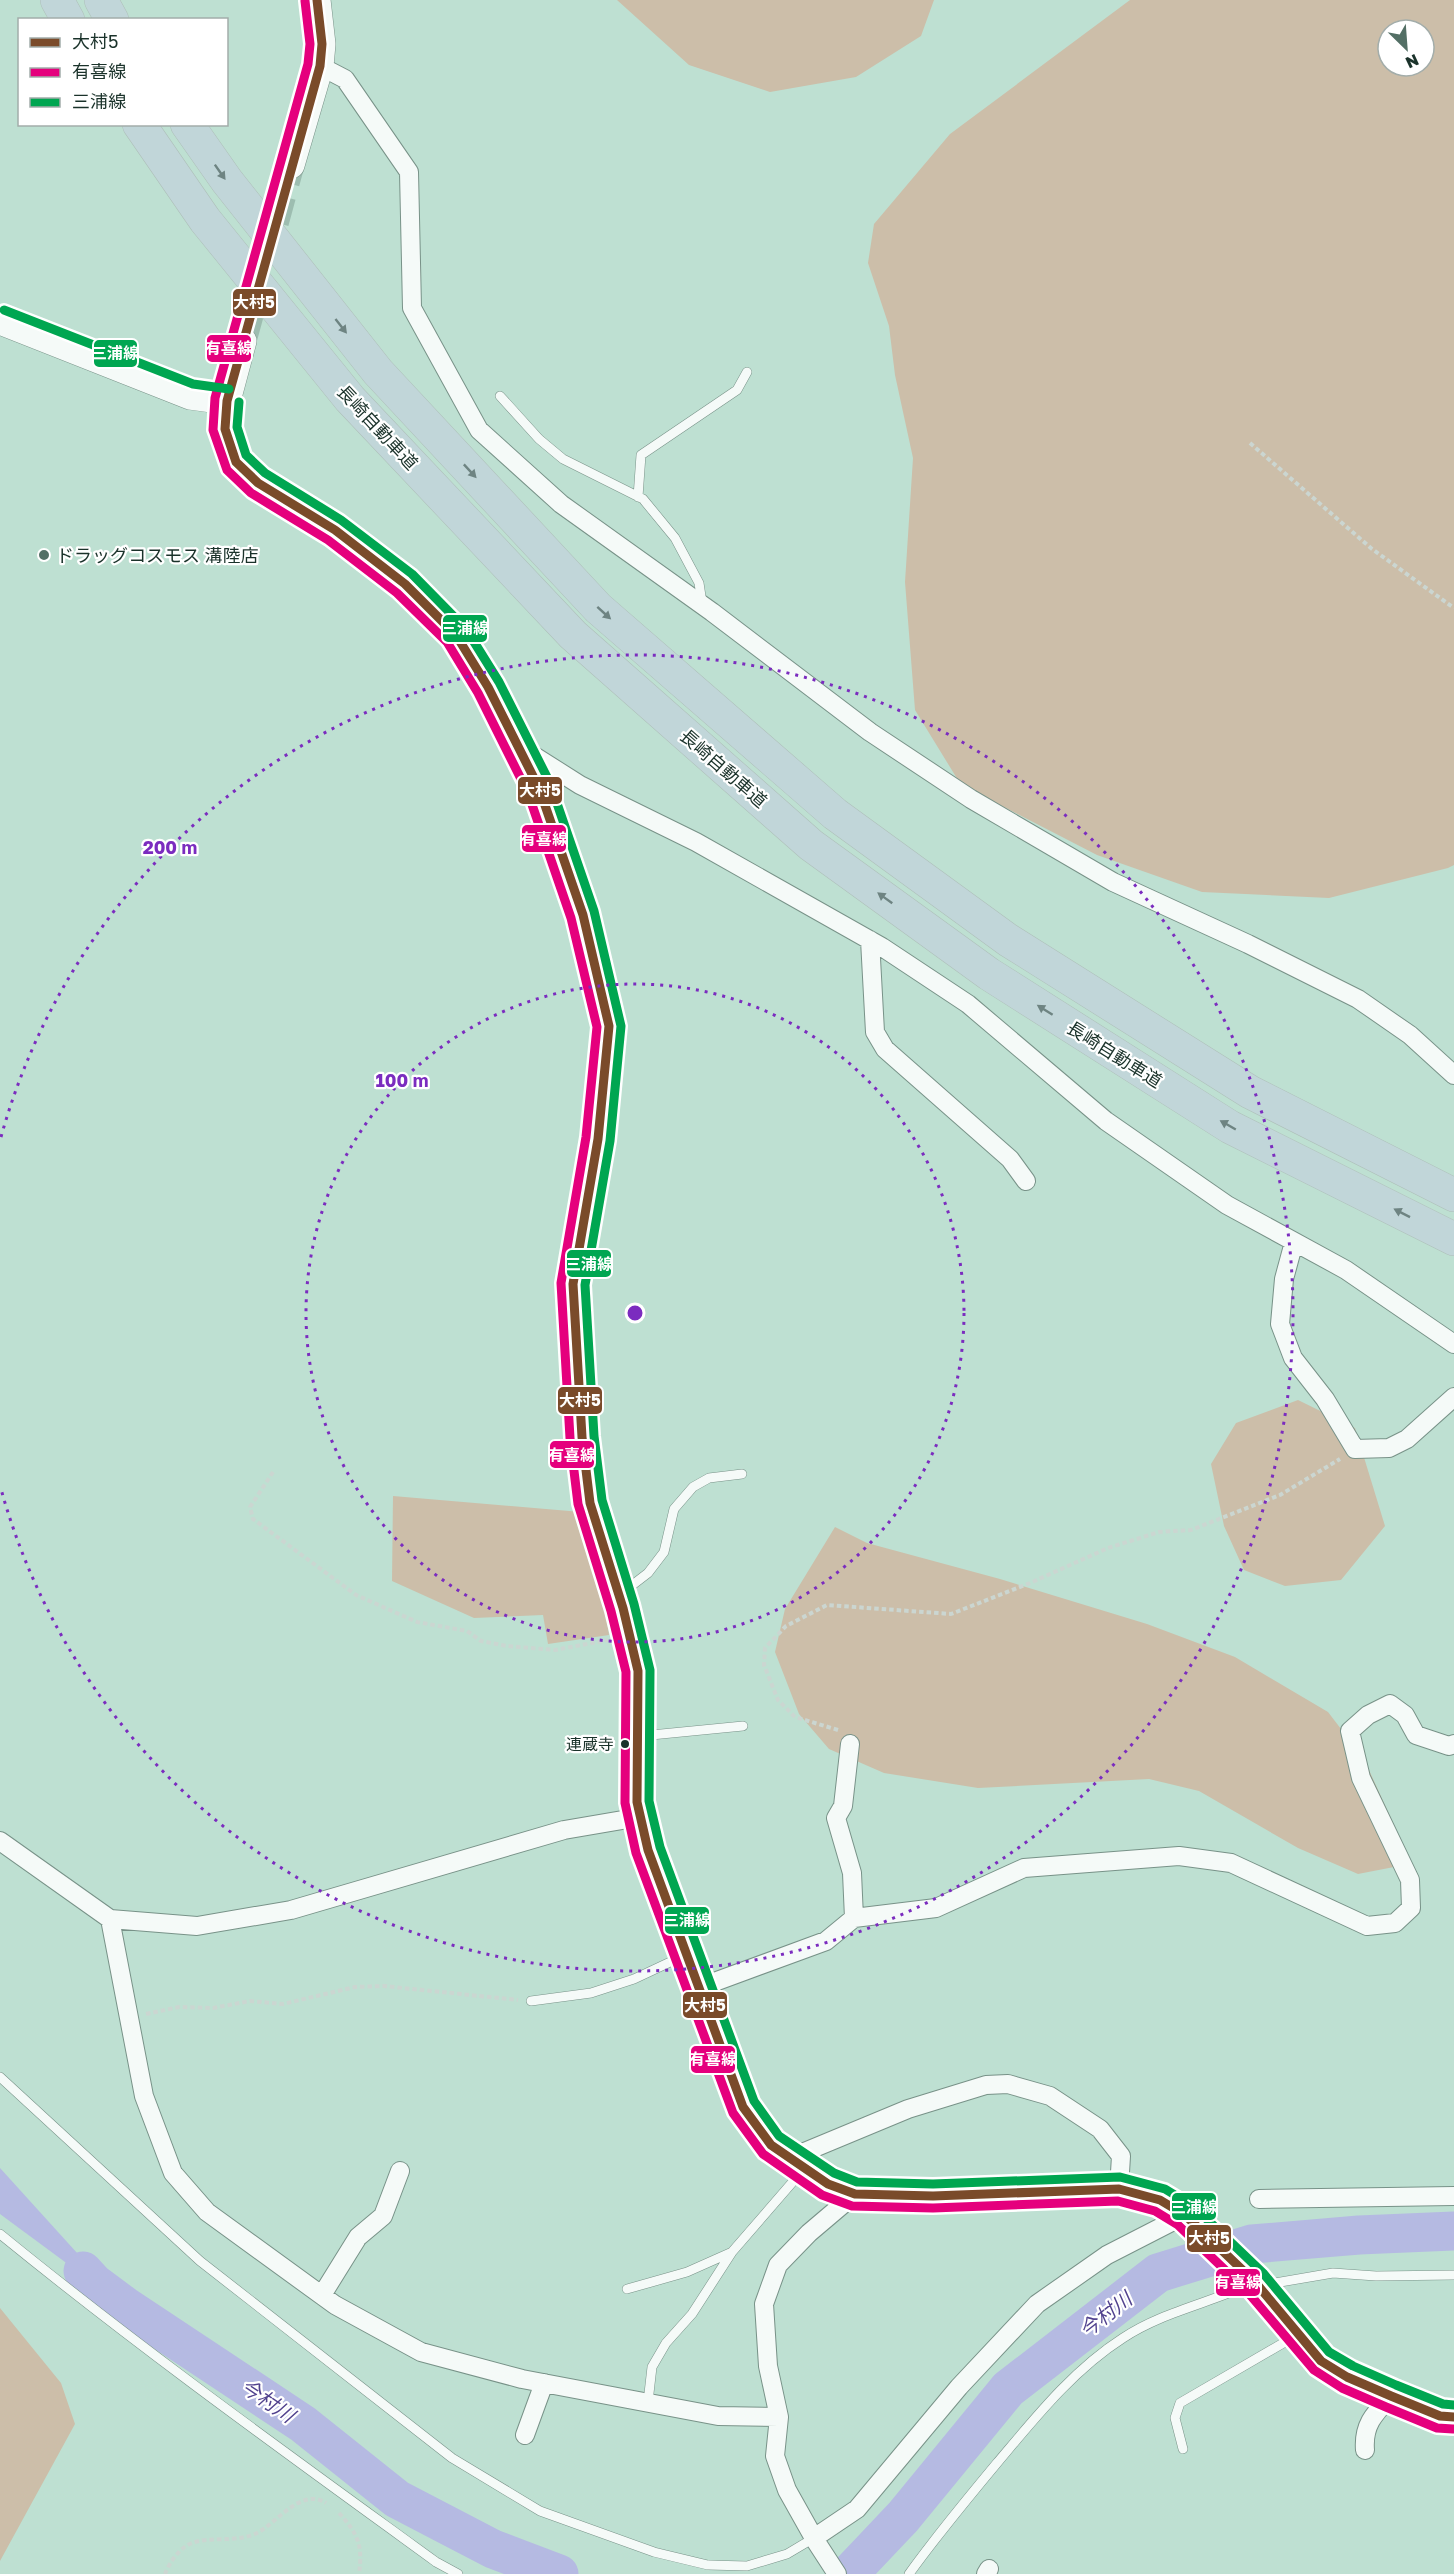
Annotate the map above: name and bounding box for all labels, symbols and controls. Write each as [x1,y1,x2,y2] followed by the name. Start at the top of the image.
[18,18,228,126] legend
[1376,18,1436,78] north arrow
[72,30,118,52] text: 大村5
[1403,50,1422,73] text: N
[72,60,126,82] text: 有喜線
[72,90,126,112] text: 三浦線
[214,164,226,180] one-way arrow
[232,288,277,317] line badge: 大村5
[233,292,275,312] text: 大村5
[334,318,346,333] one-way arrow
[206,334,252,363] line badge: 有喜線
[205,338,253,358] text: 有喜線
[93,339,138,368] line badge: 三浦線
[91,343,139,363] text: 三浦線
[333,380,423,474] street label: 長崎自動車道
[463,464,477,478] one-way arrow
[56,544,259,566] place label: ドラッグコスモス 溝陸店
[37,548,51,562] marker: ドラッグコスモス 溝陸店
[597,606,612,620] one-way arrow
[442,614,488,643] line badge: 三浦線
[441,618,489,638] text: 三浦線
[676,724,772,812] street label: 長崎自動車道
[517,776,563,805] line badge: 大村5
[519,780,561,800] text: 大村5
[521,824,567,853] line badge: 有喜線
[520,829,568,849] text: 有喜線
[143,836,197,858] text: 200 m
[877,893,892,905] one-way arrow
[1037,1004,1053,1015] one-way arrow
[1063,1016,1167,1092] street label: 長崎自動車道
[376,1069,428,1091] text: 100 m
[1219,1120,1236,1130] one-way arrow
[1393,1208,1410,1217] one-way arrow
[566,1249,612,1278] line badge: 三浦線
[565,1254,613,1274] text: 三浦線
[625,1303,645,1323] centre of rings
[557,1386,603,1415] line badge: 大村5
[559,1390,601,1410] text: 大村5
[549,1440,595,1469] line badge: 有喜線
[548,1445,596,1465] text: 有喜線
[566,1734,614,1754] place label: 連蔵寺
[619,1738,631,1750] marker: 連蔵寺
[664,1906,710,1935] line badge: 三浦線
[663,1910,711,1930] text: 三浦線
[682,1991,728,2019] line badge: 大村5
[684,1995,726,2015] text: 大村5
[690,2045,736,2074] line badge: 有喜線
[689,2049,737,2069] text: 有喜線
[1171,2192,1217,2221] line badge: 三浦線
[1170,2197,1218,2217] text: 三浦線
[1186,2224,1232,2253] line badge: 大村5
[1188,2228,1230,2248] text: 大村5
[1215,2268,1261,2297] line badge: 有喜線
[1214,2272,1262,2292] text: 有喜線
[1074,2285,1138,2342] water label: 今村川
[236,2373,301,2428] water label: 今村川

